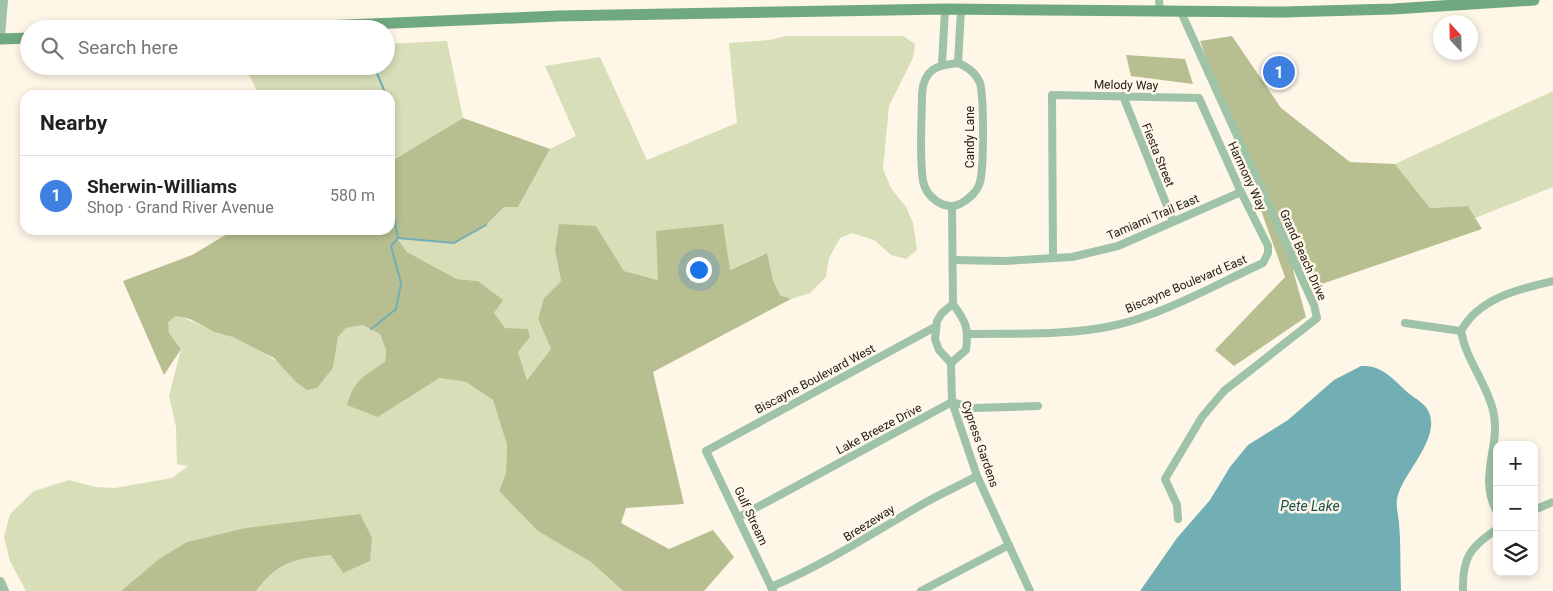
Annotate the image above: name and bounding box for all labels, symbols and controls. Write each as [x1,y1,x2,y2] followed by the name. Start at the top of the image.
[1433,15,1478,60] north arrow
[20,20,395,75] search box
[38,34,66,62] icon: search
[78,36,178,59] text: Search here
[1263,53,1295,91] pin: 1
[1094,77,1159,93] street label: Melody Way
[963,106,977,168] street label: Candy Lane
[40,111,107,135] text: Nearby
[1139,121,1177,189] street label: Fiesta Street
[1225,139,1269,213] street label: Harmony Way
[87,175,237,198] text: Sherwin-Williams
[51,186,61,205] text: 1
[330,186,375,205] text: 580 m
[1105,191,1201,243] street label: Tamiami Trail East
[87,198,274,217] text: Shop · Grand River Avenue
[1277,207,1329,303] street label: Grand Beach Drive
[1123,252,1249,316] street label: Biscayne Boulevard East
[686,257,712,283] your location
[753,341,878,417] street label: Biscayne Boulevard West
[959,399,1001,489] street label: Cypress Gardens
[834,401,924,457] street label: Lake Breeze Drive
[1493,441,1538,576] map controls
[1493,441,1538,486] button: +
[731,484,771,548] street label: Gulf Stream
[1493,486,1538,531] button: −
[1280,498,1340,514] water label: Pete Lake
[841,502,897,544] street label: Breezeway
[1493,531,1538,576] button: layers

